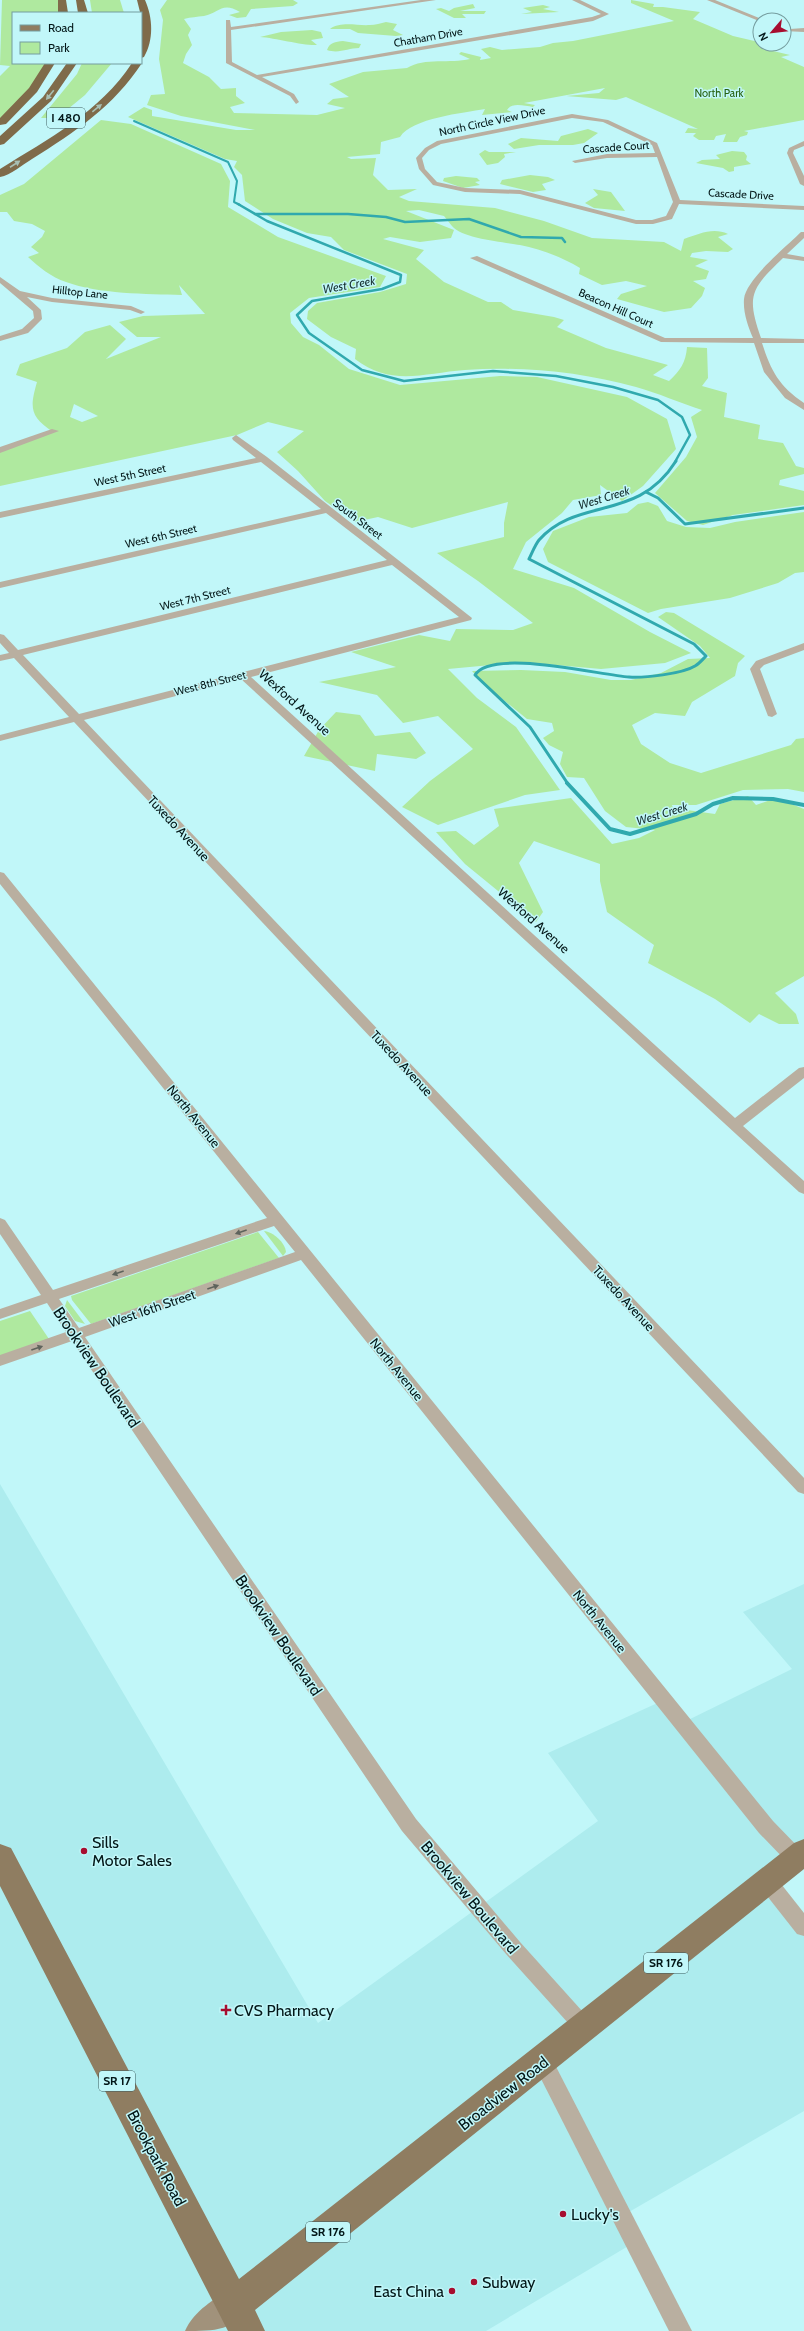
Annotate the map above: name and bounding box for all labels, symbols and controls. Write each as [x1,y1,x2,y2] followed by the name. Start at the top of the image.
[12,12,142,64] legend
[752,12,792,52] north arrow
[48,20,74,35] text: Road
[392,24,464,50] street label: Chatham Drive
[755,30,771,43] text: N
[48,40,70,55] text: Park
[694,86,744,100] park label: North Park
[45,90,54,101] one-way arrow
[438,103,547,139] street label: North Circle View Drive
[91,104,102,112] one-way arrow
[47,108,85,128] road number: I 480
[582,138,650,156] street label: Cascade Court
[10,160,20,168] one-way arrow
[708,185,775,203] street label: Cascade Drive
[322,272,377,296] water label: West Creek
[51,282,109,302] street label: Hilltop Lane
[576,285,656,331] street label: Beacon Hill Court
[93,461,167,489] street label: West 5th Street
[576,482,632,512] water label: West Creek
[330,496,386,542] street label: South Street
[124,521,198,551] street label: West 6th Street
[158,582,232,614] street label: West 7th Street
[256,666,334,739] street label: Wexford Avenue
[173,667,248,699] street label: West 8th Street
[145,792,214,864] street label: Tuxedo Avenue
[634,798,690,828] water label: West Creek
[495,884,573,957] street label: Wexford Avenue
[368,1027,437,1099] street label: Tuxedo Avenue
[164,1082,224,1151] street label: North Avenue
[234,1229,246,1235] one-way arrow
[590,1262,659,1334] street label: Tuxedo Avenue
[111,1270,123,1276] one-way arrow
[207,1284,219,1290] one-way arrow
[107,1286,198,1330] street label: West 16th Street
[49,1303,144,1431] street label: Brookview Boulevard
[367,1335,427,1404] street label: North Avenue
[31,1345,43,1351] one-way arrow
[231,1571,326,1699] street label: Brookview Boulevard
[570,1587,630,1656] street label: North Avenue
[92,1833,172,1870] place label: Sills Motor Sales
[417,1837,522,1958] street label: Brookview Boulevard
[79,1846,89,1856] marker: Sills Motor Sales
[644,1953,688,1973] road number: SR 176
[234,2001,334,2020] place label: CVS Pharmacy
[221,2005,231,2015] marker: CVS Pharmacy
[455,2052,552,2134] street label: Broadview Road
[99,2071,135,2091] road number: SR 17
[123,2107,190,2210] street label: Brookpark Road
[571,2205,619,2224] place label: Lucky's
[558,2209,568,2219] marker: Lucky's
[306,2222,350,2242] road number: SR 176
[482,2273,535,2292] place label: Subway
[469,2277,479,2287] marker: Subway
[373,2282,444,2301] place label: East China
[447,2286,457,2296] marker: East China

